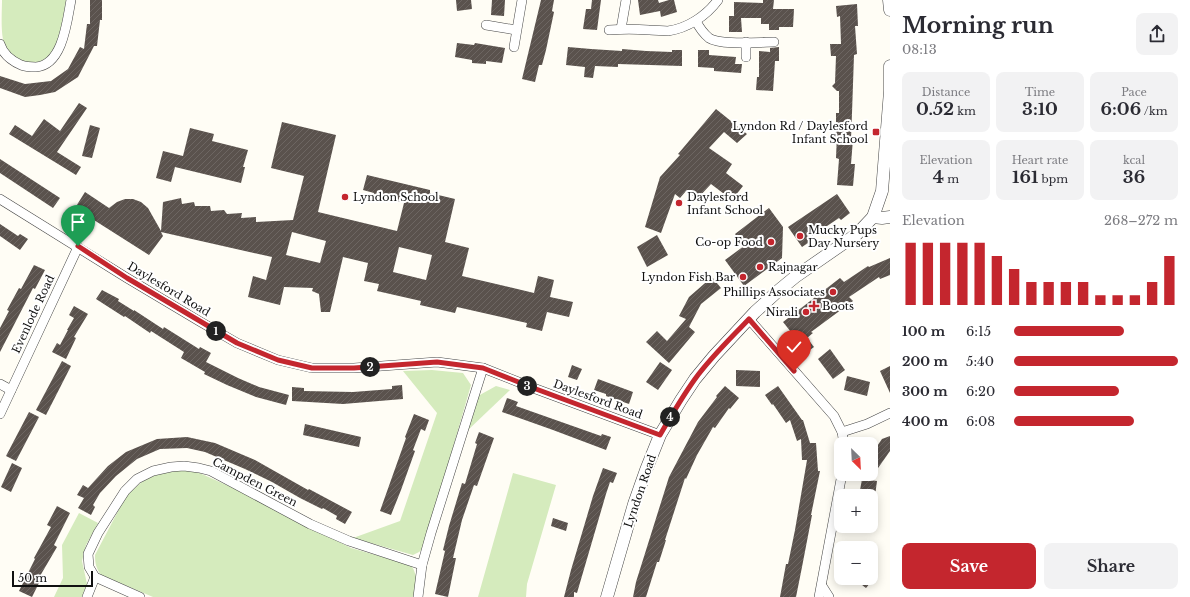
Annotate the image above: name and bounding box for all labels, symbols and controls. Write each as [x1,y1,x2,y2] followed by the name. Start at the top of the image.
[902,12,1054,39] text: Morning run
[1136,13,1178,55] button: share
[902,41,937,58] text: 08:13
[922,85,970,99] text: Distance
[1025,85,1055,99] text: Time
[1121,85,1147,99] text: Pace
[916,99,954,120] text: 0.52
[1022,99,1058,120] text: 3:10
[1101,99,1141,120] text: 6:06
[954,104,976,118] text: km
[1141,104,1167,118] text: /km
[732,119,869,146] place label: Lyndon Rd / Daylesford Infant School
[871,127,881,137] marker: Lyndon Rd / Daylesford Infant School
[919,153,973,167] text: Elevation
[1012,153,1068,167] text: Heart rate
[1123,153,1145,167] text: kcal
[933,167,944,188] text: 4
[1012,167,1038,188] text: 161
[1123,167,1145,188] text: 36
[944,172,959,186] text: m
[1038,172,1068,186] text: bpm
[353,190,439,204] place label: Lyndon School
[687,190,764,217] place label: Daylesford Infant School
[340,192,350,202] marker: Lyndon School
[674,198,684,208] marker: Daylesford Infant School
[61,205,95,246] pin
[67,211,89,233] icon: arrive
[902,212,965,229] text: Elevation
[1104,212,1178,229] text: 268–272 m
[808,223,879,250] place label: Mucky Pups Day Nursery
[795,231,805,241] marker: Mucky Pups Day Nursery
[695,235,764,249] place label: Co-op Food
[766,237,776,247] marker: Co-op Food
[125,259,213,319] street label: Daylesford Road
[768,260,818,274] place label: Rajnagar
[755,262,765,272] marker: Rajnagar
[641,270,736,284] place label: Lyndon Fish Bar
[9,272,58,356] street label: Evenlode Road
[738,272,748,282] marker: Lyndon Fish Bar
[723,285,825,299] place label: Phillips Associates
[828,287,838,297] marker: Phillips Associates
[822,299,854,313] place label: Boots
[809,301,819,311] marker: Boots
[766,305,798,319] place label: Nirali
[801,307,811,317] marker: Nirali
[206,321,226,341] pin: 1
[902,323,945,340] text: 100 m
[966,323,991,340] text: 6:15
[214,324,218,338] text: 1
[777,330,811,371] pin
[783,336,805,358] icon: check
[902,353,948,370] text: 200 m
[966,353,994,370] text: 5:40
[360,357,380,377] pin: 2
[366,360,374,374] text: 2
[517,376,537,396] pin: 3
[551,376,645,422] street label: Daylesford Road
[523,379,531,393] text: 3
[902,383,948,400] text: 300 m
[966,383,995,400] text: 6:20
[660,407,680,427] pin: 4
[666,410,674,424] text: 4
[902,413,948,430] text: 400 m
[966,413,995,430] text: 6:08
[834,437,878,481] north arrow
[834,437,878,585] map controls
[621,452,659,529] street label: Lyndon Road
[210,455,300,510] street label: Campden Green
[834,489,878,533] button: +
[834,541,878,585] button: −
[902,543,1036,589] button: Save
[1044,543,1178,589] button: Share
[12,569,93,588] scale bar
[18,571,47,585] text: 50 m

